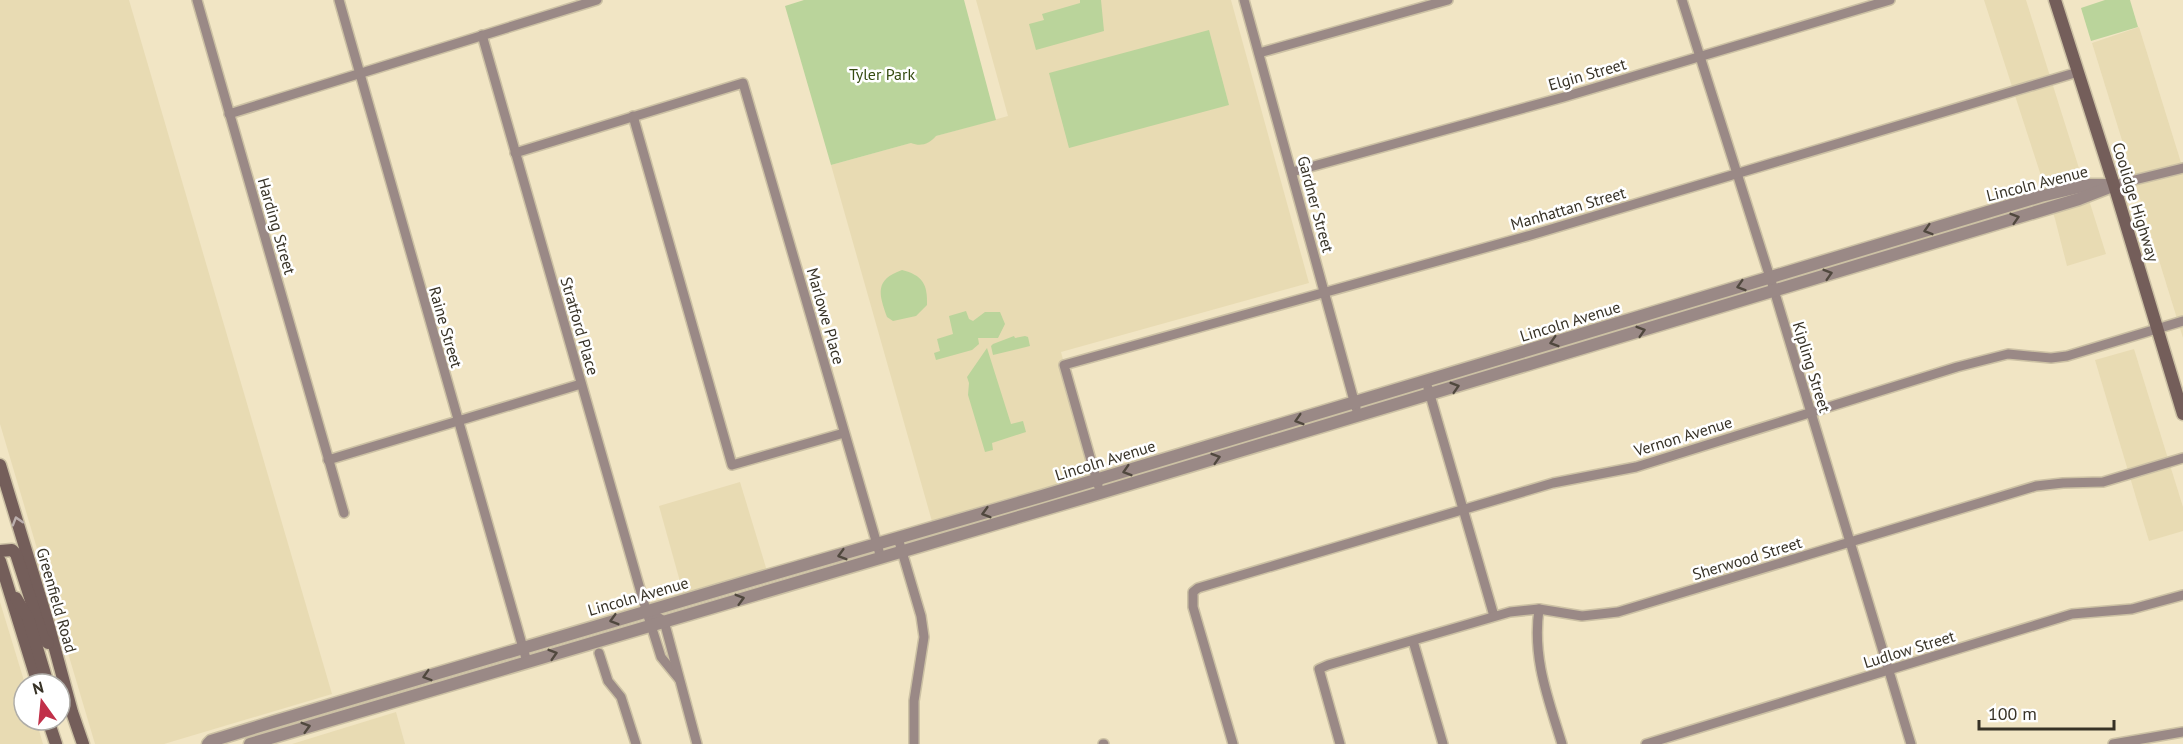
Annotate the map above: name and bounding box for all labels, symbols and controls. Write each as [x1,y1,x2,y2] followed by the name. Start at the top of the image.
[1546,53,1629,95] street label: Elgin Street
[849,64,915,84] park label: Tyler Park
[2108,140,2164,265] street label: Coolidge Highway
[1293,153,1339,255] street label: Gardner Street
[1984,161,2090,205] street label: Lincoln Avenue
[254,175,300,277] street label: Harding Street
[1508,182,1628,234] street label: Manhattan Street
[2009,213,2020,225] one-way arrow
[1923,223,1934,235] one-way arrow
[803,265,849,367] street label: Marlowe Place
[1822,269,1833,281] one-way arrow
[556,275,604,377] street label: Stratford Place
[1736,279,1747,291] one-way arrow
[425,284,467,370] street label: Raine Street
[1517,296,1623,346] street label: Lincoln Avenue
[1789,319,1835,415] street label: Kipling Street
[1635,325,1646,338] one-way arrow
[1549,335,1560,348] one-way arrow
[1449,382,1460,394] one-way arrow
[1631,412,1734,461] street label: Vernon Avenue
[1294,413,1305,425] one-way arrow
[1052,435,1158,485] street label: Lincoln Avenue
[1210,453,1221,465] one-way arrow
[1122,464,1133,476] one-way arrow
[981,506,992,518] one-way arrow
[12,516,24,527] one-way arrow
[1690,532,1805,584] street label: Sherwood Street
[32,545,82,655] street label: Greenfield Road
[837,547,847,560] one-way arrow
[585,572,691,620] street label: Lincoln Avenue
[735,593,745,606] one-way arrow
[609,613,620,625] one-way arrow
[1861,625,1958,672] street label: Ludlow Street
[547,649,558,661] one-way arrow
[422,669,433,681] one-way arrow
[12,672,72,732] north arrow
[30,676,46,699] text: N
[1979,693,2114,731] scale bar
[1988,702,2037,725] text: 100 m
[300,722,311,734] one-way arrow

